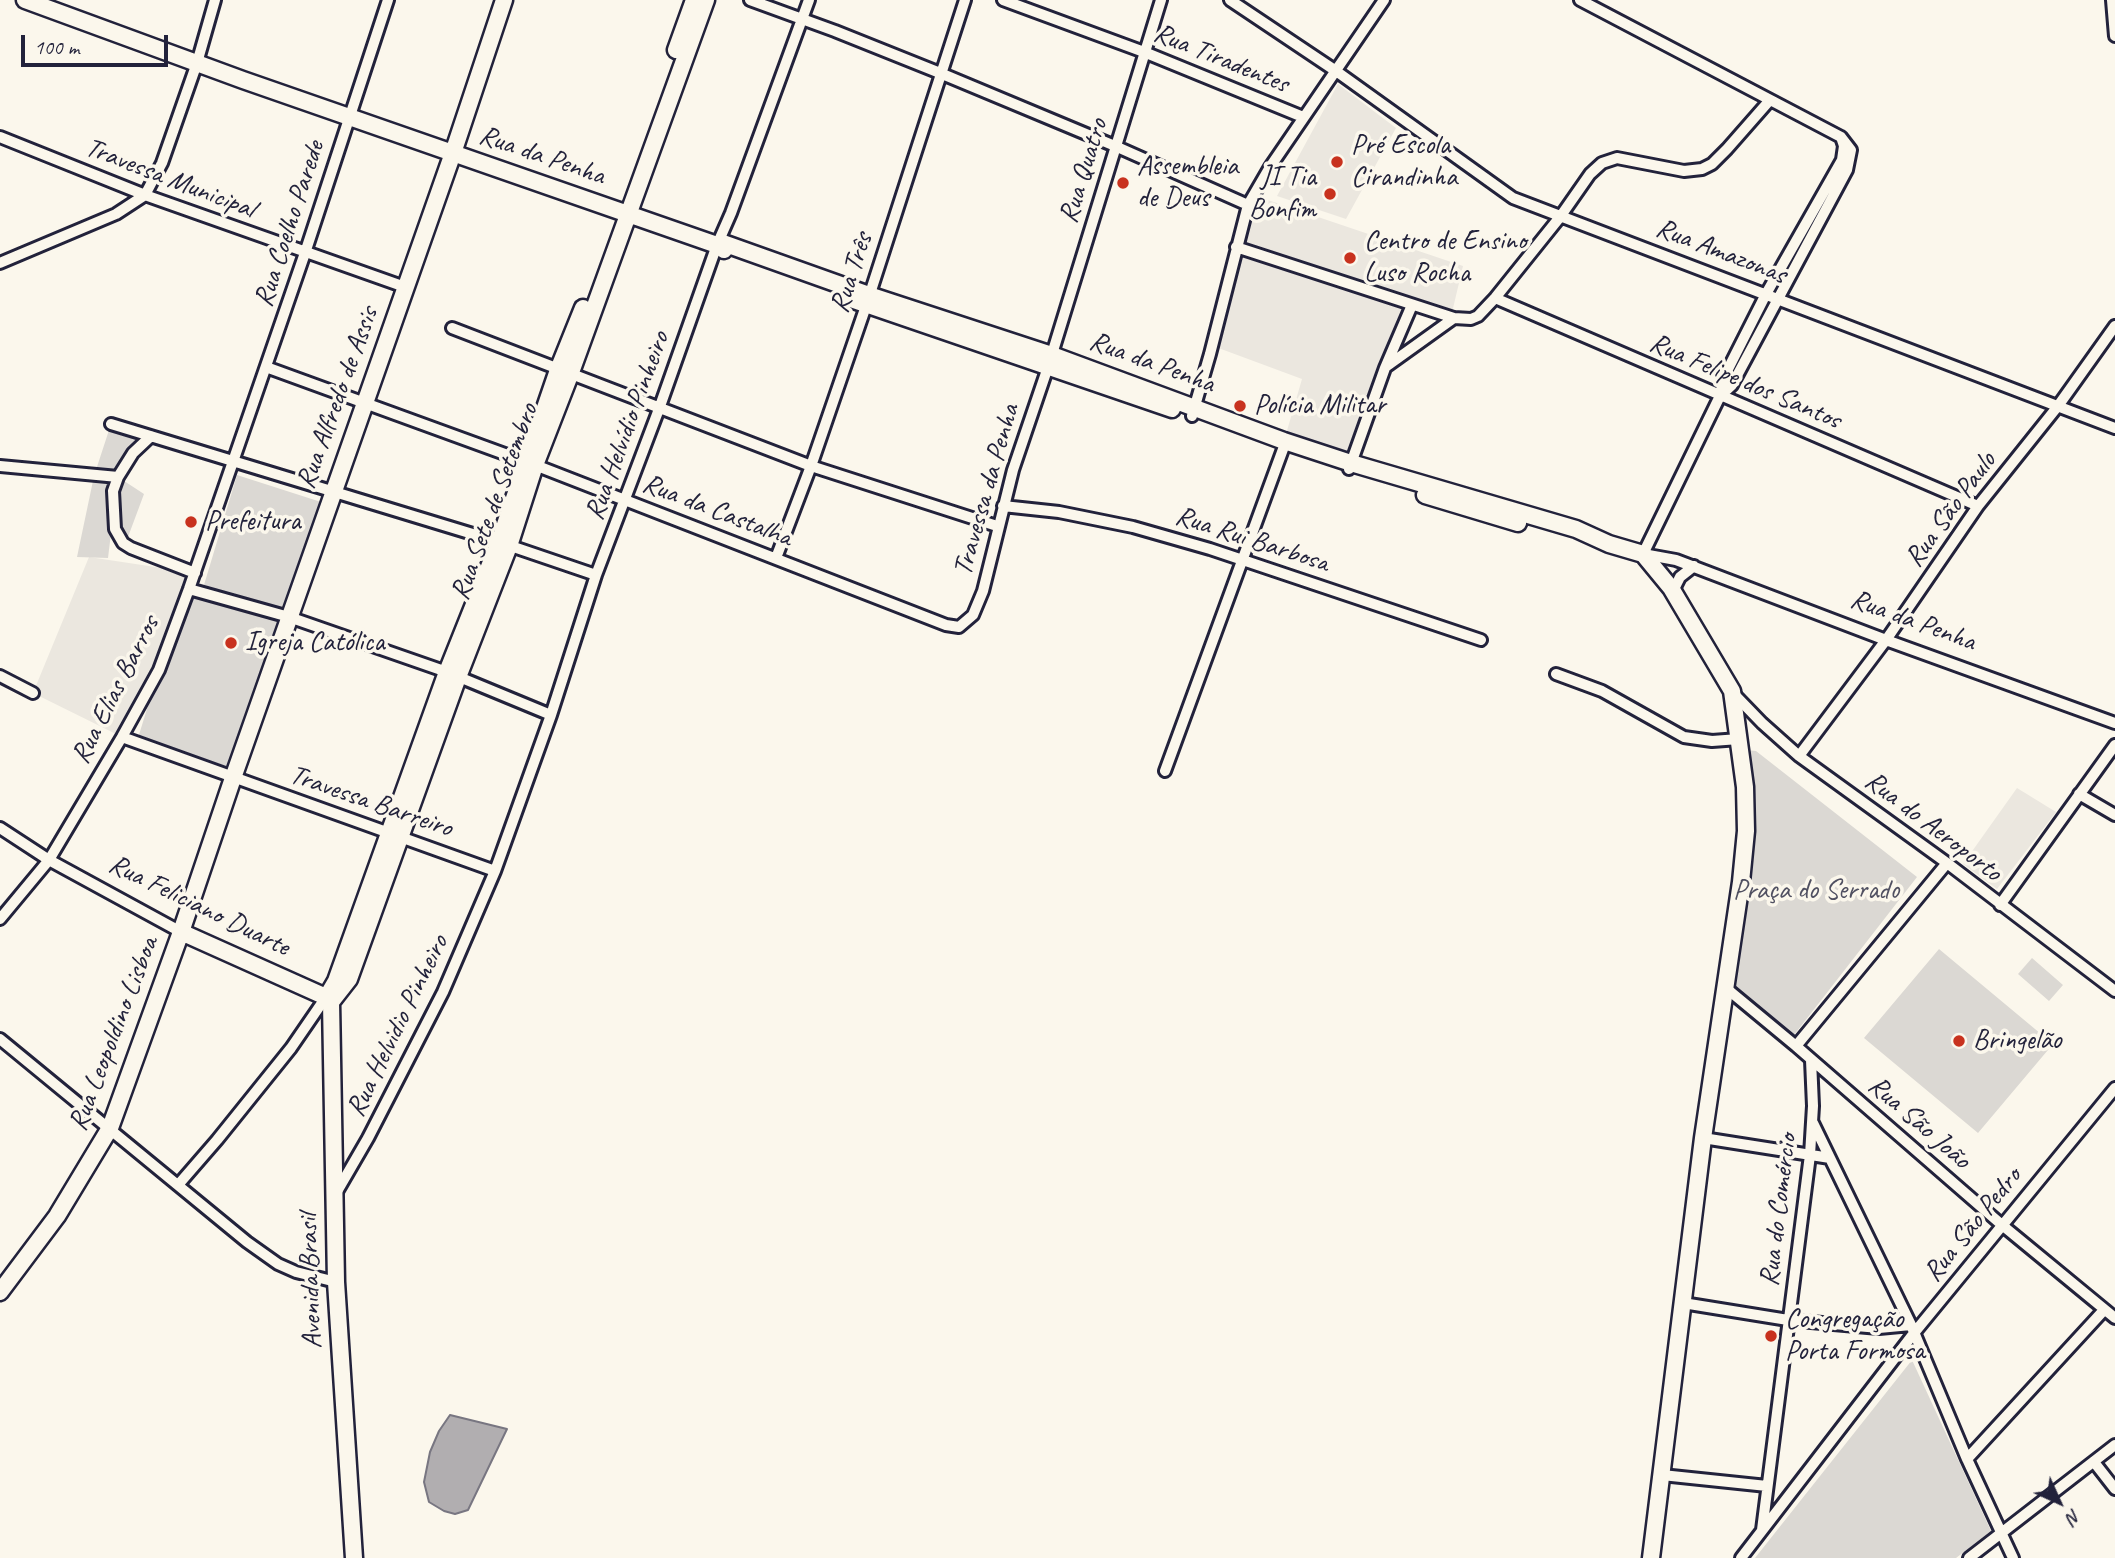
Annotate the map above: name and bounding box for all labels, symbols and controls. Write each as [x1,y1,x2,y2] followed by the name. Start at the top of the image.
[1149,17,1293,101] street label: Rua Tiradentes
[24,21,172,65] scale bar
[34,34,79,60] text: 100 m
[1052,115,1116,227] street label: Rua Quatro
[475,119,609,193] street label: Rua da Penha
[1351,129,1457,195] place label: Pré Escola Cirandinha
[80,131,260,227] street label: Travessa Municipal
[247,137,333,311] street label: Rua Coelho Parede
[1137,150,1238,216] place label: Assembleia de Deus
[1329,154,1345,170] marker: Pré Escola Cirandinha
[1249,161,1316,227] place label: JI Tia Bonfim
[1115,175,1131,191] marker: Assembleia de Deus
[1322,186,1338,202] marker: JI Tia Bonfim
[1651,212,1791,292] street label: Rua Amazonas
[1364,225,1526,291] place label: Centro de Ensino Luso Rocha
[823,229,881,317] street label: Rua Três
[1342,250,1358,266] marker: Centro de Ensino Luso Rocha
[290,303,386,493] street label: Rua Alfredo de Assis
[1085,325,1219,401] street label: Rua da Penha
[578,327,678,525] street label: Rua Helvídio Pinheiro
[1644,327,1846,437] street label: Rua Felipe dos Santos
[1254,389,1386,423] place label: Polícia Militar
[1232,398,1248,414] marker: Polícia Militar
[444,399,546,605] street label: Rua Sete de Setembro
[947,401,1027,579] street label: Travessa da Penha
[1898,446,2004,574] street label: Rua São Paulo
[638,467,796,555] street label: Rua da Castalha
[1171,499,1333,581] street label: Rua Rui Barbosa
[205,505,301,539] place label: Prefeitura
[183,514,199,530] marker: Prefeitura
[1846,583,1980,659] street label: Rua da Penha
[64,611,168,769] street label: Rua Elias Barros
[245,626,384,660] place label: Igreja Católica
[223,635,239,651] marker: Igreja Católica
[285,758,457,846] street label: Travessa Barreiro
[1858,765,2008,889] street label: Rua do Aeroporto
[103,848,295,964] street label: Rua Feliciano Duarte
[1733,874,1899,908] park label: Praça do Serrado
[340,930,456,1122] street label: Rua Helvidio Pinheiro
[62,932,166,1136] street label: Rua Leopoldino Lisboa
[1973,1024,2062,1058] place label: Bringelão
[1951,1033,1967,1049] marker: Bringelão
[1861,1069,1977,1177] street label: Rua São João
[1753,1132,1805,1288] street label: Rua do Comércio
[1917,1161,2029,1289] street label: Rua São Pedro
[292,1213,330,1349] street label: Avenida Brasil
[1785,1303,1925,1369] place label: Congregação Porta Formosa
[1763,1328,1779,1344] marker: Congregação Porta Formosa
[2024,1467,2094,1537] north arrow
[2061,1504,2086,1529] text: N

